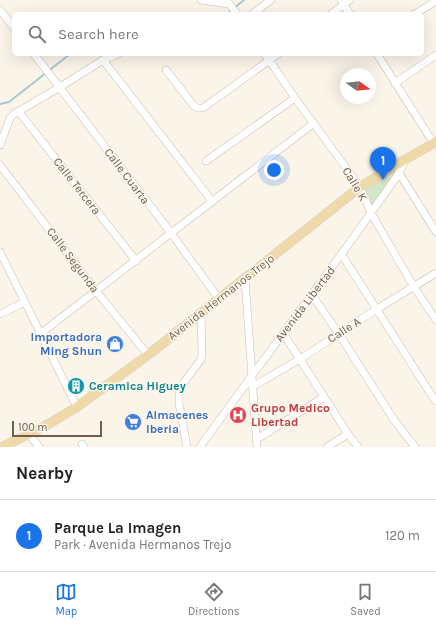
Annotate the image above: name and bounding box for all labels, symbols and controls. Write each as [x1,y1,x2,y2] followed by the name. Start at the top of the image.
[12,12,424,56] search box
[26,23,48,45] icon: search
[58,25,139,43] text: Search here
[340,68,376,104] north arrow
[101,145,153,207] street label: Calle Cuarta
[370,147,396,180] pin: 1
[50,155,104,217] street label: Calle Tercera
[264,160,284,180] your location
[339,165,371,204] street label: Calle K
[44,225,102,295] street label: Calle Segunda
[165,251,277,343] street label: Avenida Hermanos Trejo
[272,263,338,345] street label: Avenida Libertad
[325,314,363,346] street label: Calle A
[30,330,102,358] place label: Importadora Ming Shun
[105,334,125,354] shop icon: Importadora Ming Shun
[66,376,86,396] building icon: Ceramica Higuey
[89,379,186,393] place label: Ceramica Higuey
[251,401,330,429] place label: Grupo Medico Libertad
[228,405,248,425] hospital icon: Grupo Medico Libertad
[146,408,208,436] place label: Almacenes Iberia
[123,412,143,432] supermarket icon: Almacenes Iberia
[12,419,102,438] scale bar
[18,421,48,434] text: 100 m
[16,463,73,483] text: Nearby
[54,519,181,537] text: Parque La Imagen
[27,528,31,543] text: 1
[385,528,420,543] text: 120 m
[54,537,231,552] text: Park · Avenida Hermanos Trejo
[55,581,77,618] tab: Map
[188,581,240,618] tab: Directions
[350,581,381,618] tab: Saved

